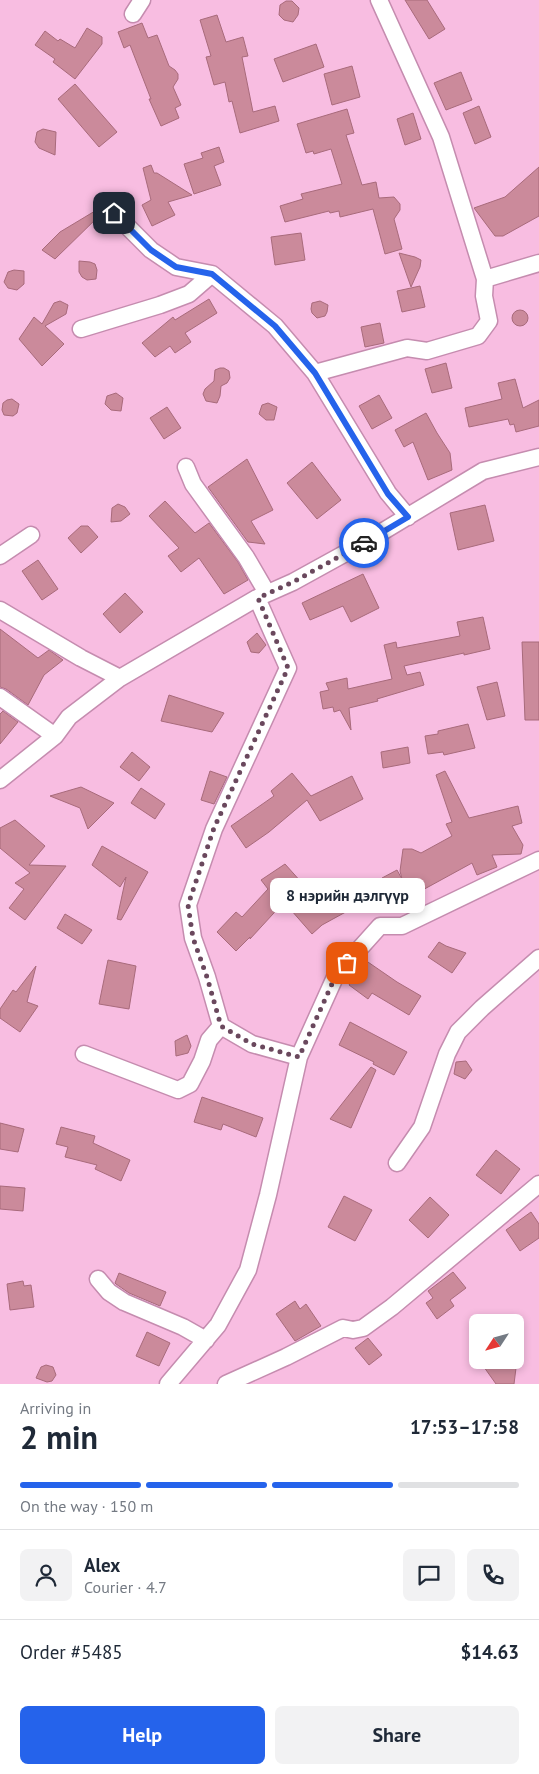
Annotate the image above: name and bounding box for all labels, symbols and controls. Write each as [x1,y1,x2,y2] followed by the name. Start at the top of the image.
[93,192,135,234] pin
[100,199,128,227] icon: home
[339,518,389,568] courier
[350,529,378,557] icon: car
[270,878,424,913] callout: 8 нэрийн дэлгүүр
[286,885,409,905] text: 8 нэрийн дэлгүүр
[326,942,368,984] pin
[333,949,361,977] icon: bag
[469,1314,524,1369] north arrow
[469,1314,524,1369] map controls
[20,1398,91,1418] text: Arriving in
[410,1415,519,1439] text: 17:53–17:58
[20,1416,98,1458] text: 2 min
[20,1496,153,1516] text: On the way · 150 m
[20,1549,72,1601] button: person
[403,1549,455,1601] button: chat
[467,1549,519,1601] button: phone
[84,1553,120,1577] text: Alex
[84,1577,167,1597] text: Courier · 4.7
[20,1640,123,1664] text: Order #5485
[460,1640,519,1664] text: $14.63
[20,1706,265,1764] button: Help
[275,1706,519,1764] button: Share

